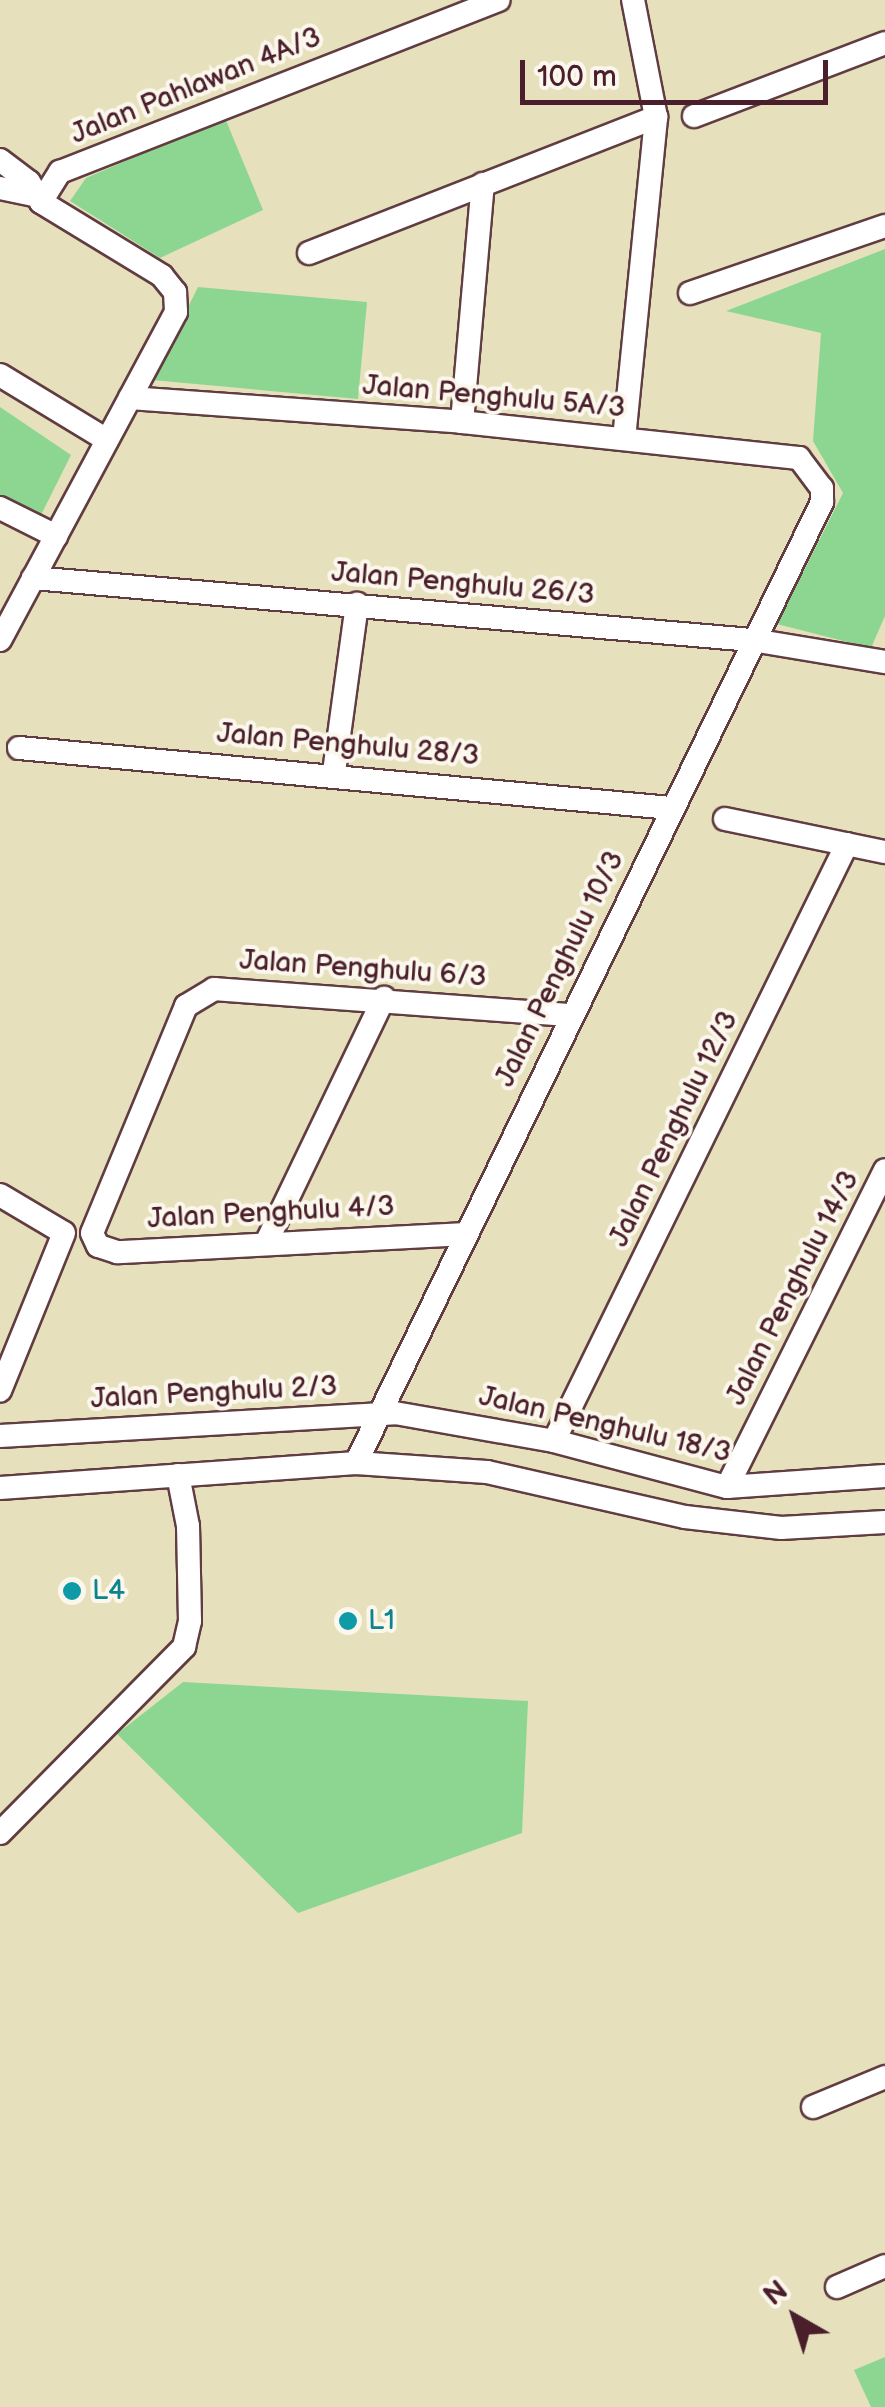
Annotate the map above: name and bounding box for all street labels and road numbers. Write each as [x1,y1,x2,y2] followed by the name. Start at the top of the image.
[66,20,326,152] street label: Jalan Pahlawan 4A/3
[361,369,627,425] street label: Jalan Penghulu 5A/3
[330,556,596,612] street label: Jalan Penghulu 26/3
[215,717,481,773] street label: Jalan Penghulu 28/3
[488,846,632,1092] street label: Jalan Penghulu 10/3
[238,944,488,994] street label: Jalan Penghulu 6/3
[602,1006,746,1252] street label: Jalan Penghulu 12/3
[719,1165,867,1411] street label: Jalan Penghulu 14/3
[147,1190,395,1236] street label: Jalan Penghulu 4/3
[90,1370,338,1416] street label: Jalan Penghulu 2/3
[476,1380,734,1470] street label: Jalan Penghulu 18/3

